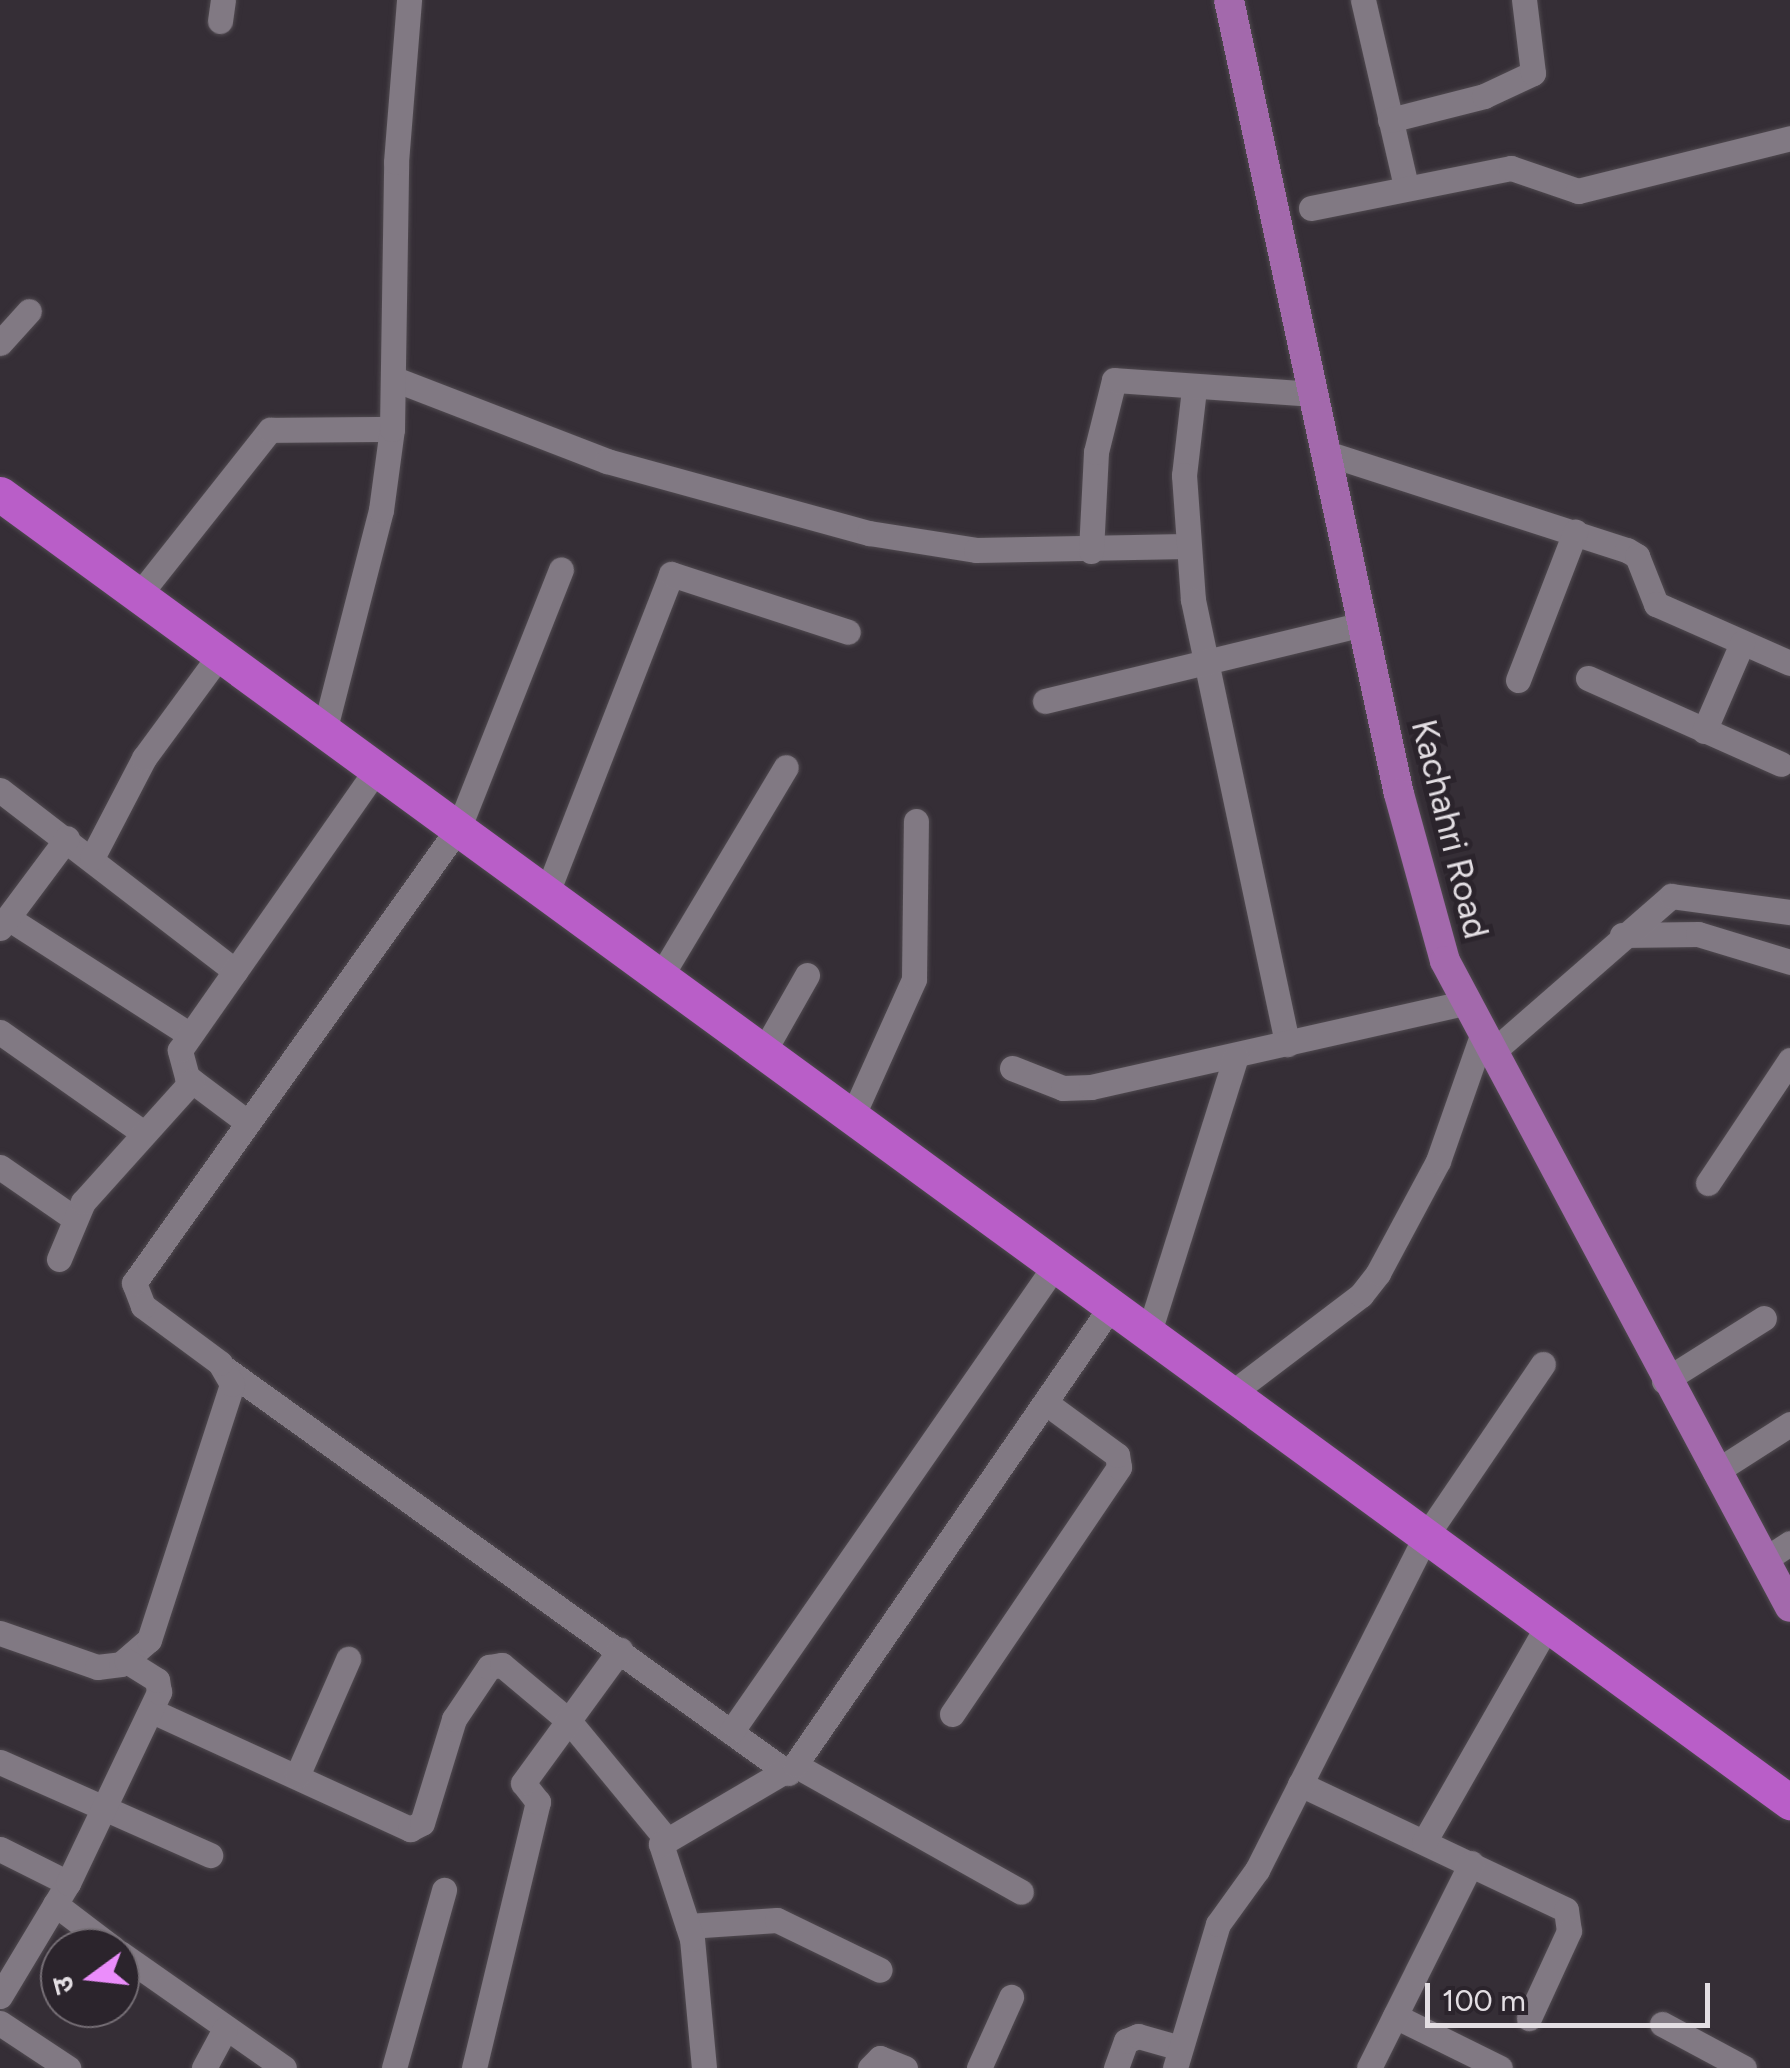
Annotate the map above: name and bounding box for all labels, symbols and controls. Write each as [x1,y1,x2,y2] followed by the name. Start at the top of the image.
[1403,715,1497,943] street label: Kachahri Road
[40,1928,140,2028] north arrow
[1430,1963,1715,2025] scale bar
[44,1973,81,1998] text: उ
[1442,1982,1526,2019] text: 100 m

